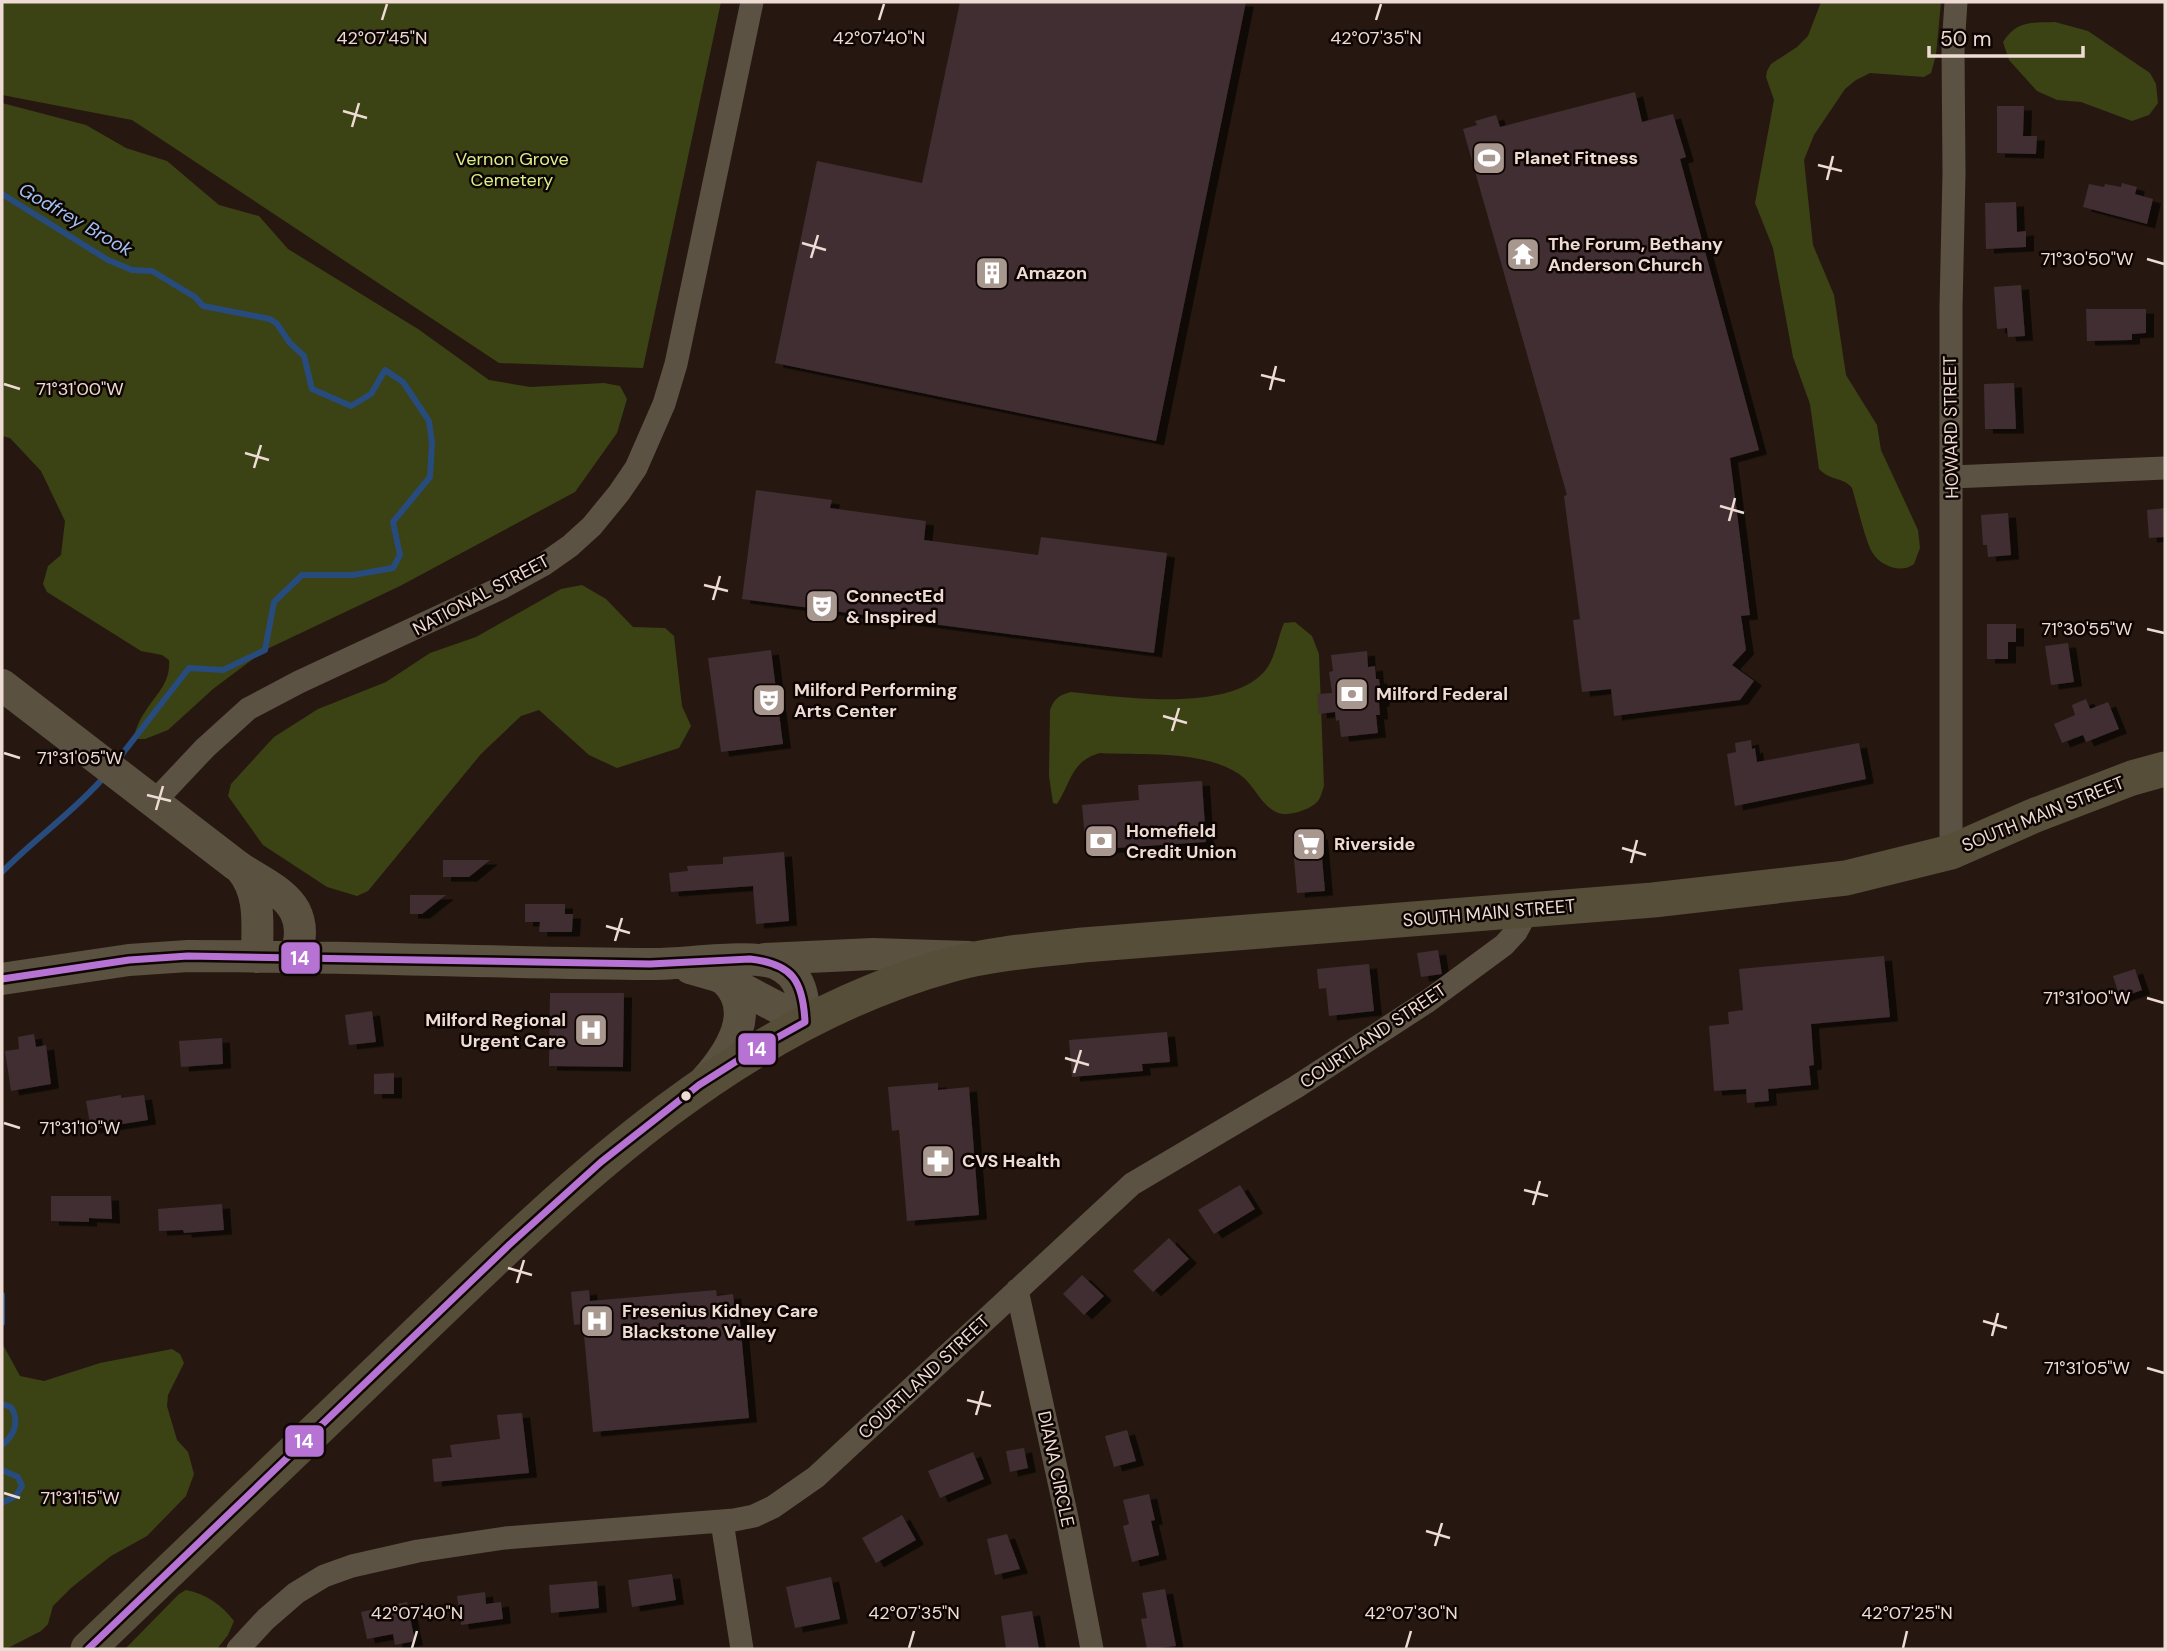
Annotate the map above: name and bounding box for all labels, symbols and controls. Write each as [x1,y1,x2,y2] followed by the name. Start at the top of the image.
[1929,14,2083,58] scale bar
[1940,25,1991,53] text: 50 m
[337,26,427,50] text: 42°07'45"N
[833,26,925,50] text: 42°07'40"N
[1330,26,1422,50] text: 42°07'35"N
[1470,139,1508,177] sports icon: Planet Fitness
[1514,146,1638,170] place label: Planet Fitness
[455,147,569,192] park label: Vernon Grove Cemetery
[14,177,138,262] water label: Godfrey Brook
[1548,232,1723,277] place label: The Forum, Bethany Anderson Church
[1504,235,1542,273] temple icon: The Forum, Bethany Anderson Church
[2041,247,2133,271] text: 71°30'50"W
[973,254,1011,292] building icon: Amazon
[1016,261,1087,285] place label: Amazon
[1938,355,1964,499] street label: HOWARD STREET
[36,377,124,401] text: 71°31'00"W
[409,549,553,641] street label: NATIONAL STREET
[846,584,944,629] place label: ConnectEd & Inspired
[803,587,841,625] theatre icon: ConnectEd & Inspired
[2041,617,2133,641] text: 71°30'55"W
[1333,675,1371,713] bank icon: Milford Federal
[794,678,957,723] place label: Milford Performing Arts Center
[750,681,788,719] theatre icon: Milford Performing Arts Center
[1376,682,1508,706] place label: Milford Federal
[37,746,123,770] text: 71°31'05"W
[1958,770,2128,858] street label: SOUTH MAIN STREET
[1126,819,1237,864] place label: Homefield Credit Union
[1082,822,1120,860] bank icon: Homefield Credit Union
[1290,825,1328,863] supermarket icon: Riverside
[1334,832,1416,856] place label: Riverside
[1402,893,1576,933] street label: SOUTH MAIN STREET
[280,941,321,975] line badge: 14
[290,946,310,971] text: 14
[1295,978,1451,1094] street label: COURTLAND STREET
[2043,986,2131,1010] text: 71°31'00"W
[425,1008,566,1053] place label: Milford Regional Urgent Care
[572,1011,610,1049] hospital icon: Milford Regional Urgent Care
[737,1032,777,1066] line badge: 14
[747,1037,767,1062] text: 14
[679,1089,693,1103] unlabelled marker
[40,1116,120,1140] text: 71°31'10"W
[919,1142,957,1180] pharmacy icon: CVS Health
[962,1149,1061,1173] place label: CVS Health
[622,1299,819,1344] place label: Fresenius Kidney Care Blackstone Valley
[578,1302,616,1340] hospital icon: Fresenius Kidney Care Blackstone Valley
[853,1310,995,1444] street label: COURTLAND STREET
[2044,1356,2130,1380] text: 71°31'05"W
[1032,1409,1080,1529] street label: DIANA CIRCLE
[284,1424,325,1458] line badge: 14
[294,1429,314,1454] text: 14
[40,1486,120,1510] text: 71°31'15"W
[371,1601,463,1625] text: 42°07'40"N
[868,1601,960,1625] text: 42°07'35"N
[1364,1601,1458,1625] text: 42°07'30"N
[1861,1601,1953,1625] text: 42°07'25"N

